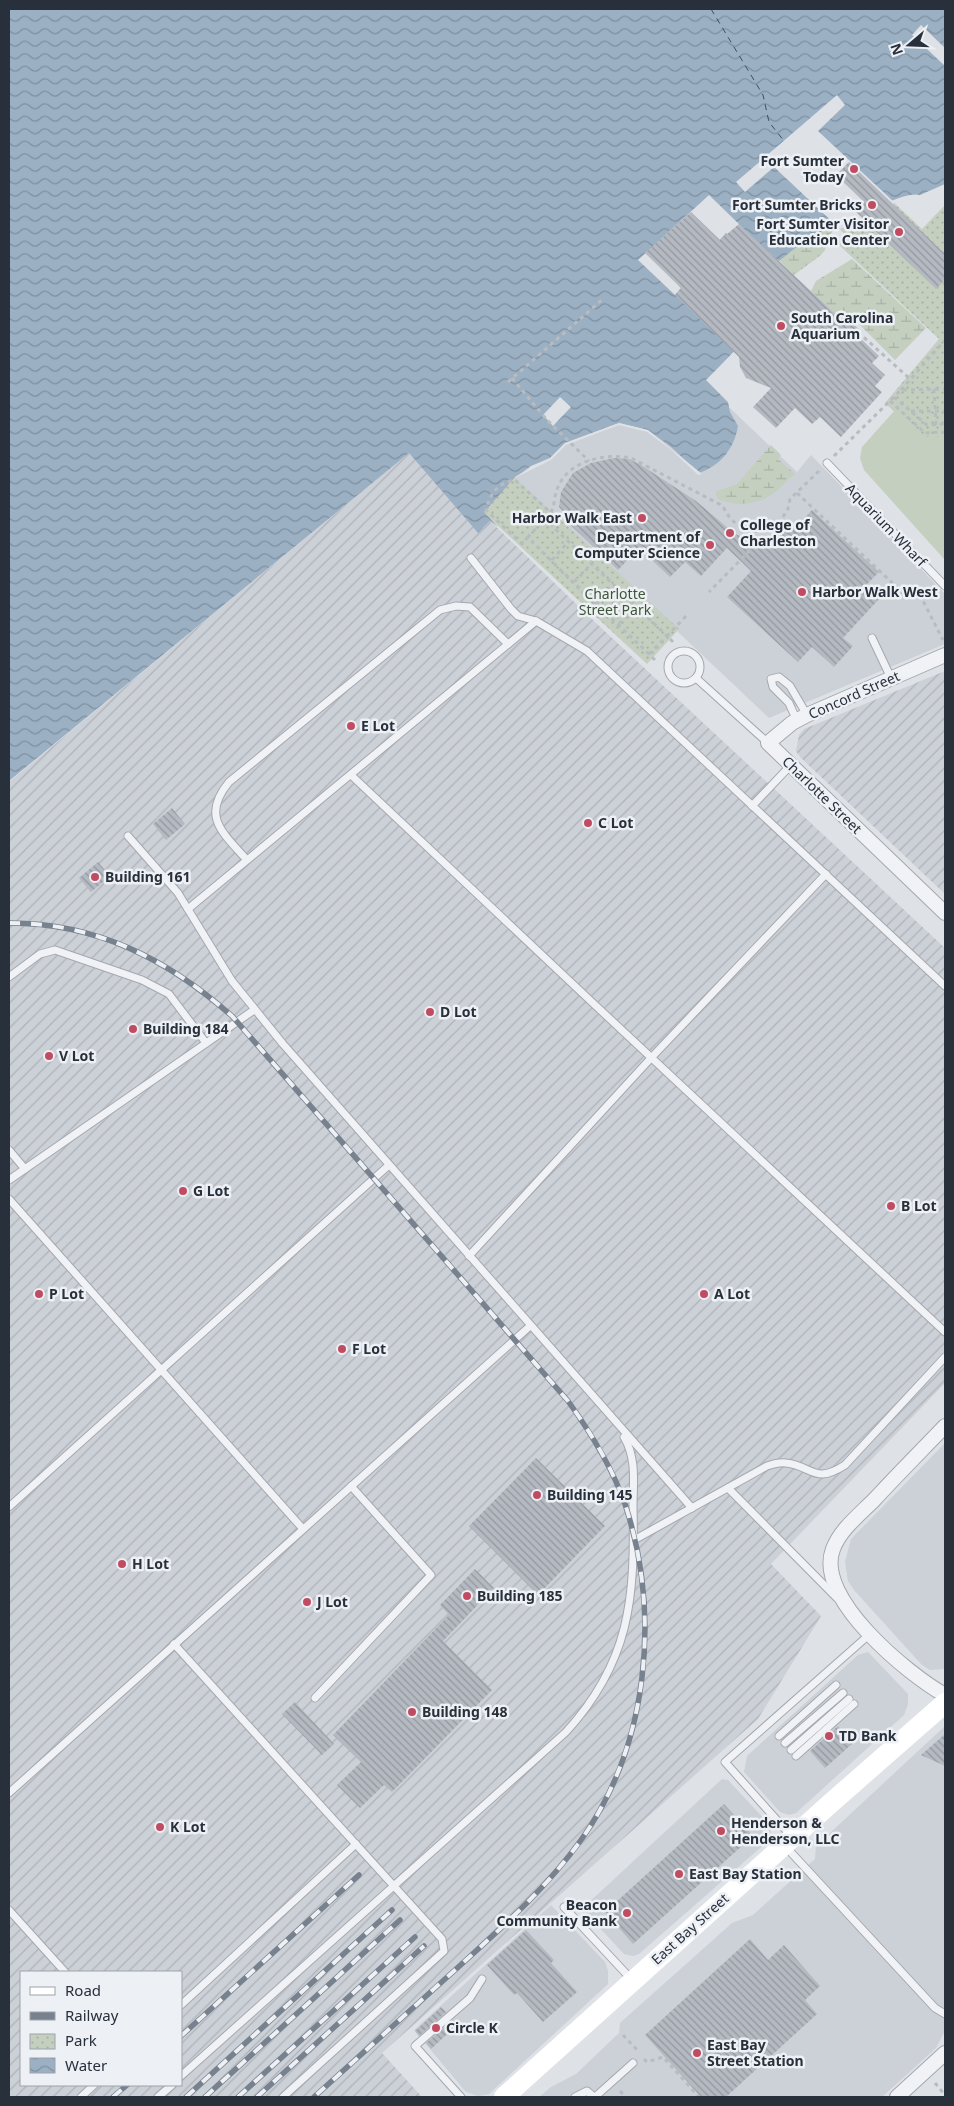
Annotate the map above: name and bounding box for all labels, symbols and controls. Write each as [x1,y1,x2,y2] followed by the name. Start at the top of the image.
[884,20,934,70] north arrow
[885,41,907,58] text: N
[760,151,845,186] place label: Fort Sumter Today
[848,163,860,175] marker: Fort Sumter Today
[732,195,862,214] place label: Fort Sumter Bricks
[866,199,878,211] marker: Fort Sumter Bricks
[756,214,890,249] place label: Fort Sumter Visitor Education Center
[893,226,905,238] marker: Fort Sumter Visitor Education Center
[791,308,893,343] place label: South Carolina Aquarium
[775,320,787,332] marker: South Carolina Aquarium
[842,479,932,571] street label: Aquarium Wharf
[512,508,632,527] place label: Harbor Walk East
[636,512,648,524] marker: Harbor Walk East
[740,515,816,550] place label: College of Charleston
[574,527,702,562] place label: Department of Computer Science
[724,527,736,539] marker: College of Charleston
[704,539,716,551] marker: Department of Computer Science
[812,582,938,601] place label: Harbor Walk West
[579,584,652,619] park label: Charlotte Street Park
[796,586,808,598] marker: Harbor Walk West
[805,666,902,723] street label: Concord Street
[361,716,395,735] place label: E Lot
[345,720,357,732] marker: E Lot
[778,752,866,838] street label: Charlotte Street
[598,813,633,832] place label: C Lot
[582,817,594,829] marker: C Lot
[105,867,190,886] place label: Building 161
[89,871,101,883] marker: Building 161
[440,1002,477,1021] place label: D Lot
[424,1006,436,1018] marker: D Lot
[143,1019,228,1038] place label: Building 184
[127,1023,139,1035] marker: Building 184
[59,1046,94,1065] place label: V Lot
[43,1050,55,1062] marker: V Lot
[193,1181,229,1200] place label: G Lot
[177,1185,189,1197] marker: G Lot
[901,1196,937,1215] place label: B Lot
[885,1200,897,1212] marker: B Lot
[49,1284,84,1303] place label: P Lot
[714,1284,750,1303] place label: A Lot
[33,1288,45,1300] marker: P Lot
[698,1288,710,1300] marker: A Lot
[352,1339,386,1358] place label: F Lot
[336,1343,348,1355] marker: F Lot
[547,1485,632,1504] place label: Building 145
[531,1489,543,1501] marker: Building 145
[132,1554,169,1573] place label: H Lot
[116,1558,128,1570] marker: H Lot
[477,1586,562,1605] place label: Building 185
[461,1590,473,1602] marker: Building 185
[315,1592,348,1611] place label: J Lot
[301,1596,313,1608] marker: J Lot
[422,1702,507,1721] place label: Building 148
[406,1706,418,1718] marker: Building 148
[839,1726,897,1745] place label: TD Bank
[823,1730,835,1742] marker: TD Bank
[731,1813,840,1848] place label: Henderson & Henderson, LLC
[170,1817,206,1836] place label: K Lot
[154,1821,166,1833] marker: K Lot
[715,1825,727,1837] marker: Henderson & Henderson, LLC
[689,1864,802,1883] place label: East Bay Station
[673,1868,685,1880] marker: East Bay Station
[647,1889,732,1968] street label: East Bay Street
[496,1895,617,1930] place label: Beacon Community Bank
[621,1907,633,1919] marker: Beacon Community Bank
[20,1971,182,2086] legend
[65,1980,101,2000] text: Road
[65,2005,119,2025] text: Railway
[446,2018,499,2037] place label: Circle K
[430,2022,442,2034] marker: Circle K
[65,2030,97,2050] text: Park
[707,2035,804,2070] place label: East Bay Street Station
[691,2047,703,2059] marker: East Bay Street Station
[65,2055,107,2075] text: Water

